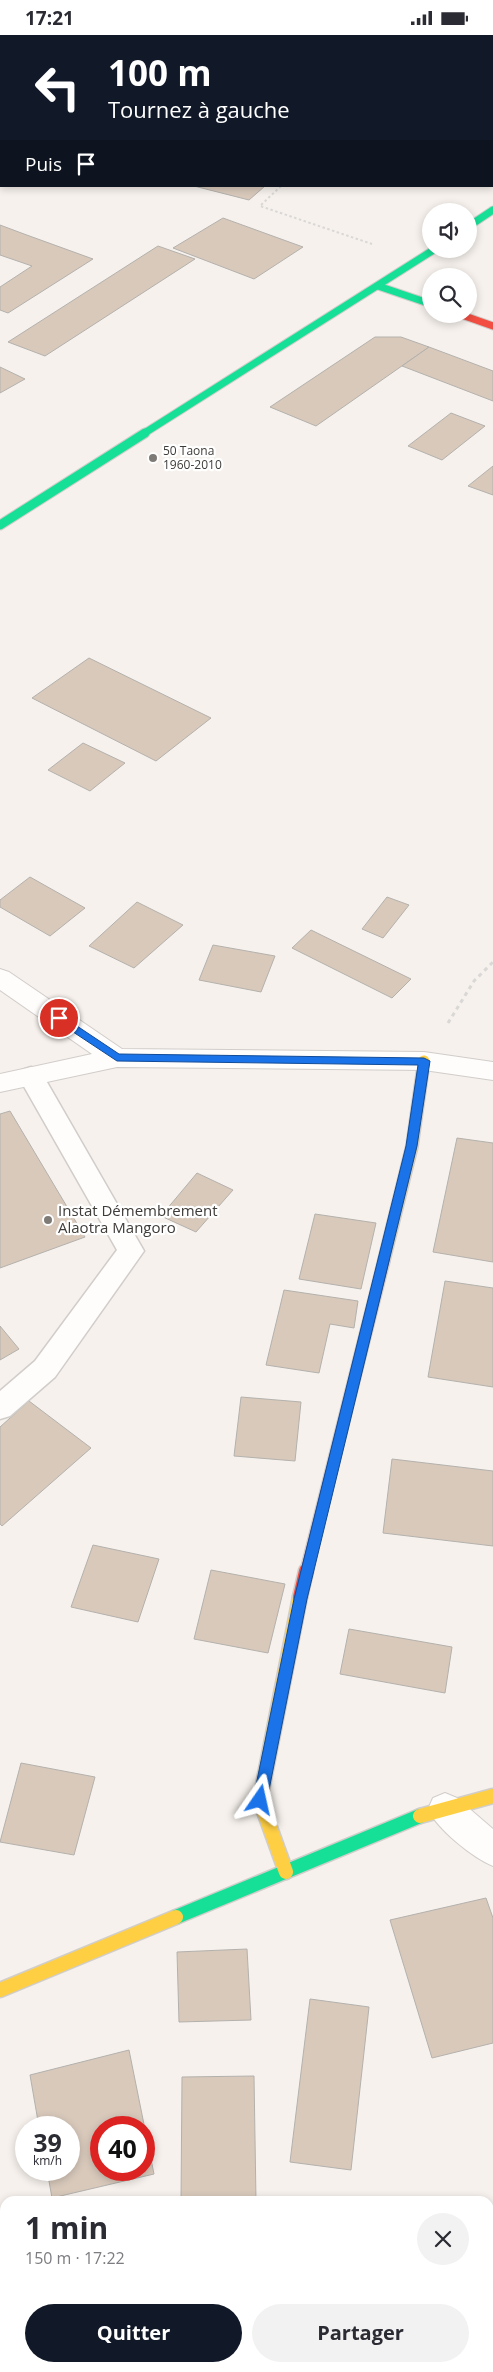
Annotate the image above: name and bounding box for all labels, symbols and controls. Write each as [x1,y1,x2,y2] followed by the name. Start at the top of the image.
[25,5,74,31] text: 17:21
[108,49,212,96] text: 100 m
[25,55,90,120] icon: left
[108,94,290,124] text: Tournez à gauche
[72,150,100,178] icon: arrive
[25,151,62,177] text: Puis
[422,203,477,323] map controls
[422,203,477,258] button: sound
[422,268,477,323] button: search
[163,442,222,473] place label: 50 Taona 1960-2010
[147,452,159,464] marker: 50 Taona 1960-2010
[38,997,80,1039] pin
[45,1004,73,1032] icon: arrive
[58,1200,218,1237] place label: Instat Démembrement Alaotra Mangoro
[42,1214,54,1226] marker: Instat Démembrement Alaotra Mangoro
[233,1773,285,1825] position arrow
[90,2116,155,2181] speed limit sign: 40
[33,2125,62,2159] text: 39
[33,2152,62,2169] text: km/h
[25,2207,108,2248] text: 1 min
[417,2213,469,2265] button: close
[25,2247,125,2269] text: 150 m · 17:22
[25,2304,242,2362] button: Quitter
[252,2304,469,2362] button: Partager

